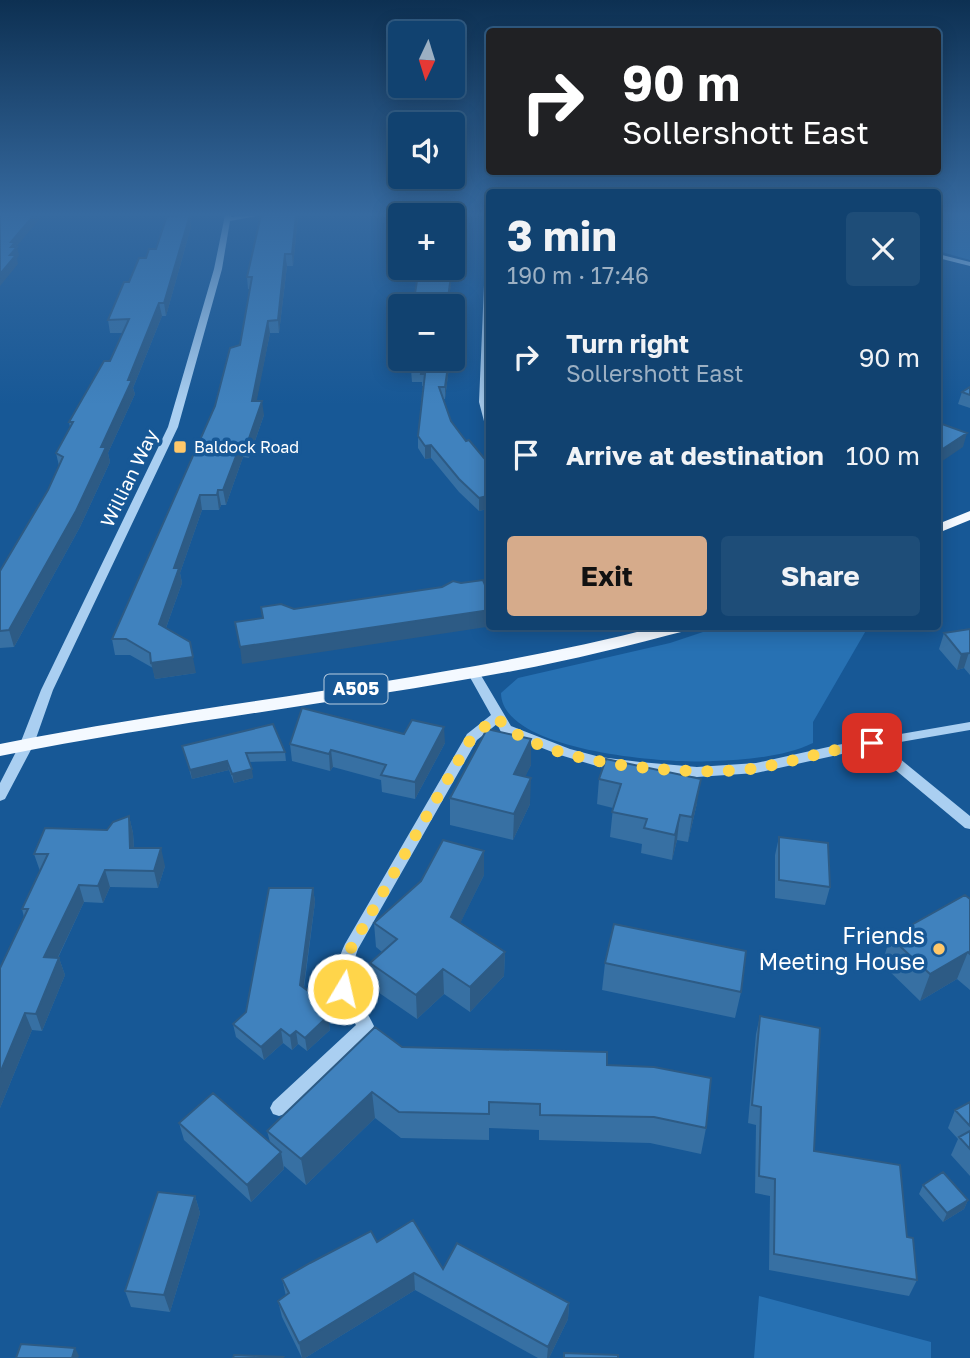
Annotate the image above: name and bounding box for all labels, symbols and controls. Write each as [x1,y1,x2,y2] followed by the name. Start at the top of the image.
[388,21,466,98] north arrow
[388,21,465,371] map controls
[622,53,740,112] text: 90 m
[507,56,598,147] icon: right
[388,112,465,189] button: sound
[622,113,869,151] text: Sollershott East
[388,203,465,280] button: +
[507,210,617,260] text: 3 min
[846,212,920,286] button: close
[507,261,649,289] text: 190 m · 17:46
[388,294,465,371] button: −
[566,328,689,359] text: Turn right
[507,338,545,376] icon: right
[859,342,920,373] text: 90 m
[566,359,744,387] text: Sollershott East
[95,425,162,531] street label: Willian Way
[507,436,545,474] icon: arrive
[194,437,299,457] place label: Baldock Road
[172,439,188,455] marker: Baldock Road
[566,440,824,471] text: Arrive at destination
[846,440,920,471] text: 100 m
[507,536,707,616] button: Exit
[721,536,920,616] button: Share
[324,674,388,704] road number: A505
[842,713,902,773] pin
[853,724,891,762] icon: arrive
[758,921,925,975] place label: Friends Meeting House
[931,941,947,957] marker: Friends Meeting House
[306,952,380,1026] position arrow

